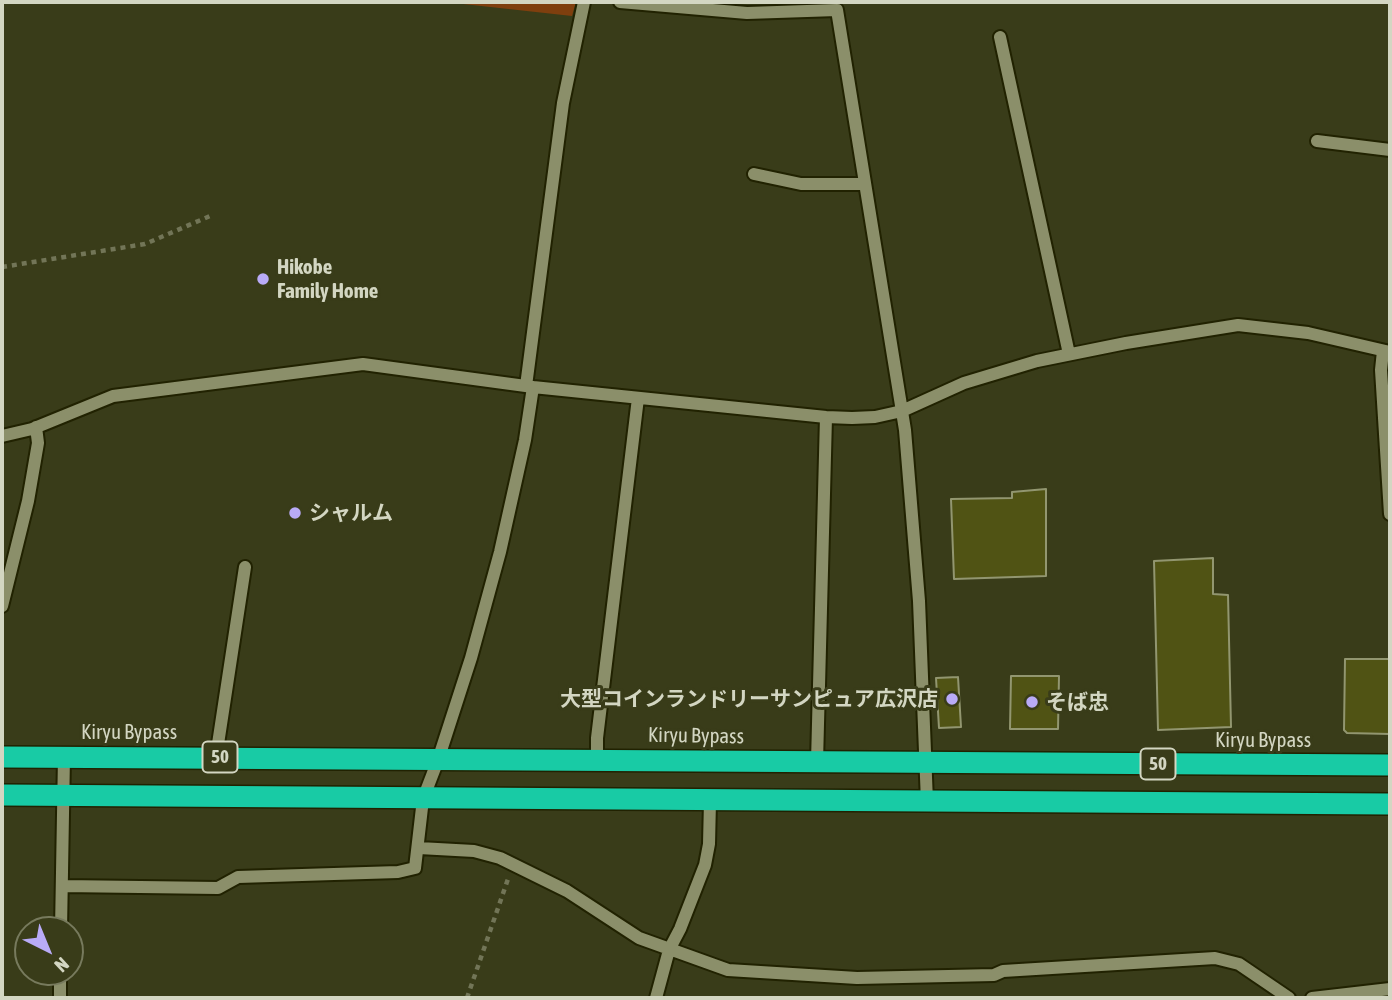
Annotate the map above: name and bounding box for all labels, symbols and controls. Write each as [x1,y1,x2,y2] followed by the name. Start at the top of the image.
[277,254,378,304] place label: Hikobe Family Home
[255,271,271,287] marker: Hikobe Family Home
[309,500,393,526] place label: シャルム
[287,505,303,521] marker: シャルム
[560,686,938,712] place label: 大型コインランドリーサンピュア広沢店
[1046,689,1109,715] place label: そば忠
[944,691,960,707] marker: 大型コインランドリーサンピュア広沢店
[1024,694,1040,710] marker: そば忠
[81,719,177,745] street label: Kiryu Bypass
[648,723,744,749] street label: Kiryu Bypass
[1215,727,1311,753] street label: Kiryu Bypass
[202,742,238,772] road number: 50
[1140,748,1176,779] road number: 50
[14,916,84,986] north arrow
[50,953,74,977] text: N

